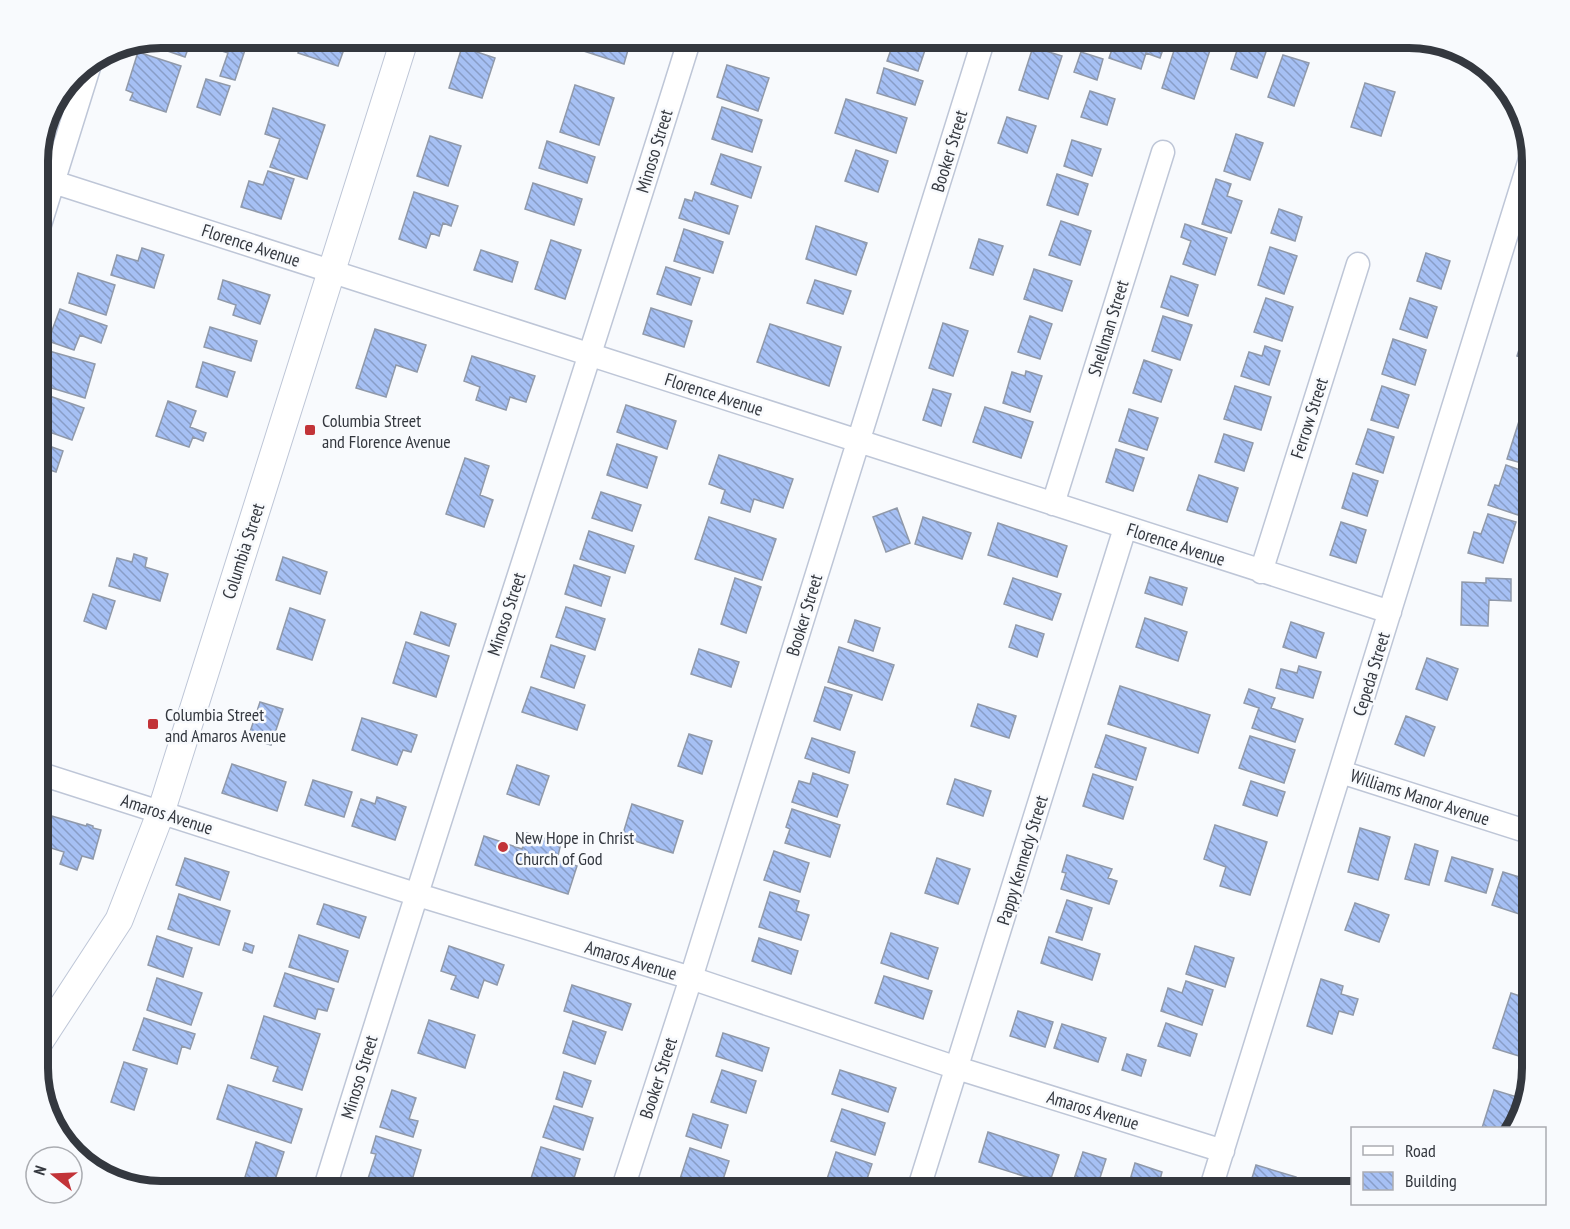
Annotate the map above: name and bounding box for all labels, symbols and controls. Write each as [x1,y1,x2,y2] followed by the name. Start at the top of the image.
[630,106,678,195] street label: Minoso Street
[926,107,972,195] street label: Booker Street
[199,218,303,272] street label: Florence Avenue
[1082,277,1134,379] street label: Shellman Street
[662,367,766,421] street label: Florence Avenue
[1285,375,1333,461] street label: Ferrow Street
[322,409,451,453] place label: Columbia Street and Florence Avenue
[303,423,317,437] marker: Columbia Street and Florence Avenue
[217,500,269,602] street label: Columbia Street
[1124,517,1228,571] street label: Florence Avenue
[482,570,530,658] street label: Minoso Street
[781,571,827,659] street label: Booker Street
[1347,629,1395,719] street label: Cepeda Street
[165,703,286,747] place label: Columbia Street and Amaros Avenue
[146,717,160,731] marker: Columbia Street and Amaros Avenue
[1347,764,1493,830] street label: Williams Manor Avenue
[118,788,216,840] street label: Amaros Avenue
[991,792,1053,928] street label: Pappy Kennedy Street
[515,826,634,870] place label: New Hope in Christ Church of God
[496,840,510,854] marker: New Hope in Christ Church of God
[582,935,680,985] street label: Amaros Avenue
[335,1032,383,1121] street label: Minoso Street
[634,1034,682,1122] street label: Booker Street
[1044,1085,1142,1135] street label: Amaros Avenue
[1351,1127,1546,1205] legend
[1405,1139,1436,1162] text: Road
[24,1145,84,1205] north arrow
[29,1163,51,1178] text: N
[1405,1169,1457,1192] text: Building

